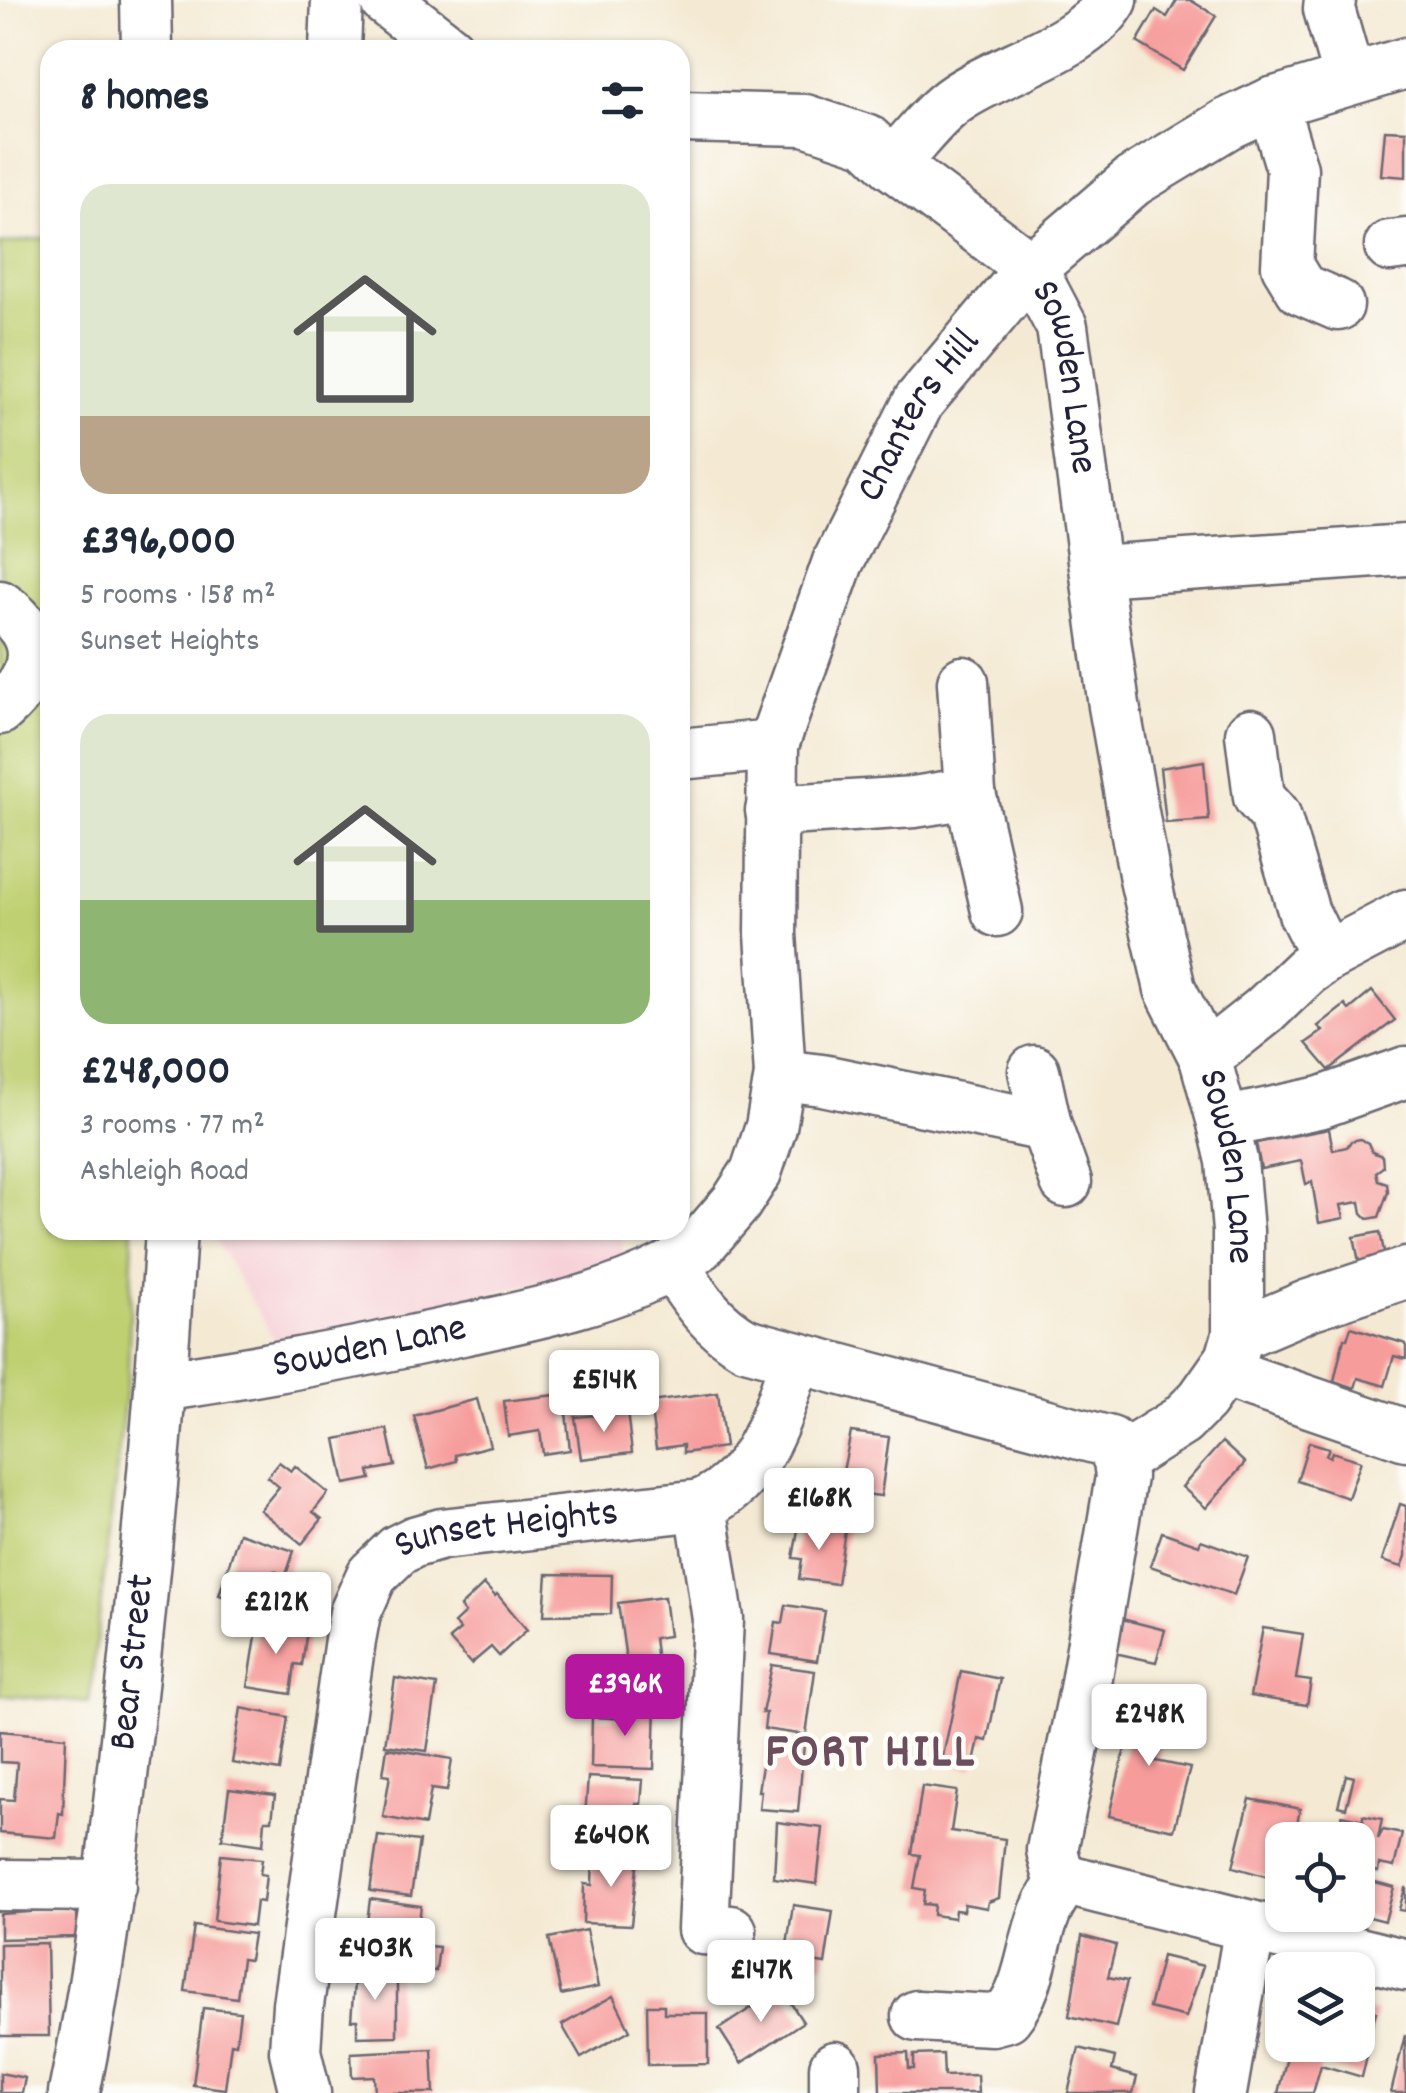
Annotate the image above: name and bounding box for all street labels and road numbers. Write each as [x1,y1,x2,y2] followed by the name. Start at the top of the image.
[1014,271,1110,478] street label: Sowden Lane
[844,318,996,513] street label: Chanters Hill
[1181,1063,1267,1264] street label: Sowden Lane
[268,1301,472,1396] street label: Sowden Lane
[385,1486,621,1576] street label: Sunset Heights
[97,1572,172,1753] street label: Bear Street

